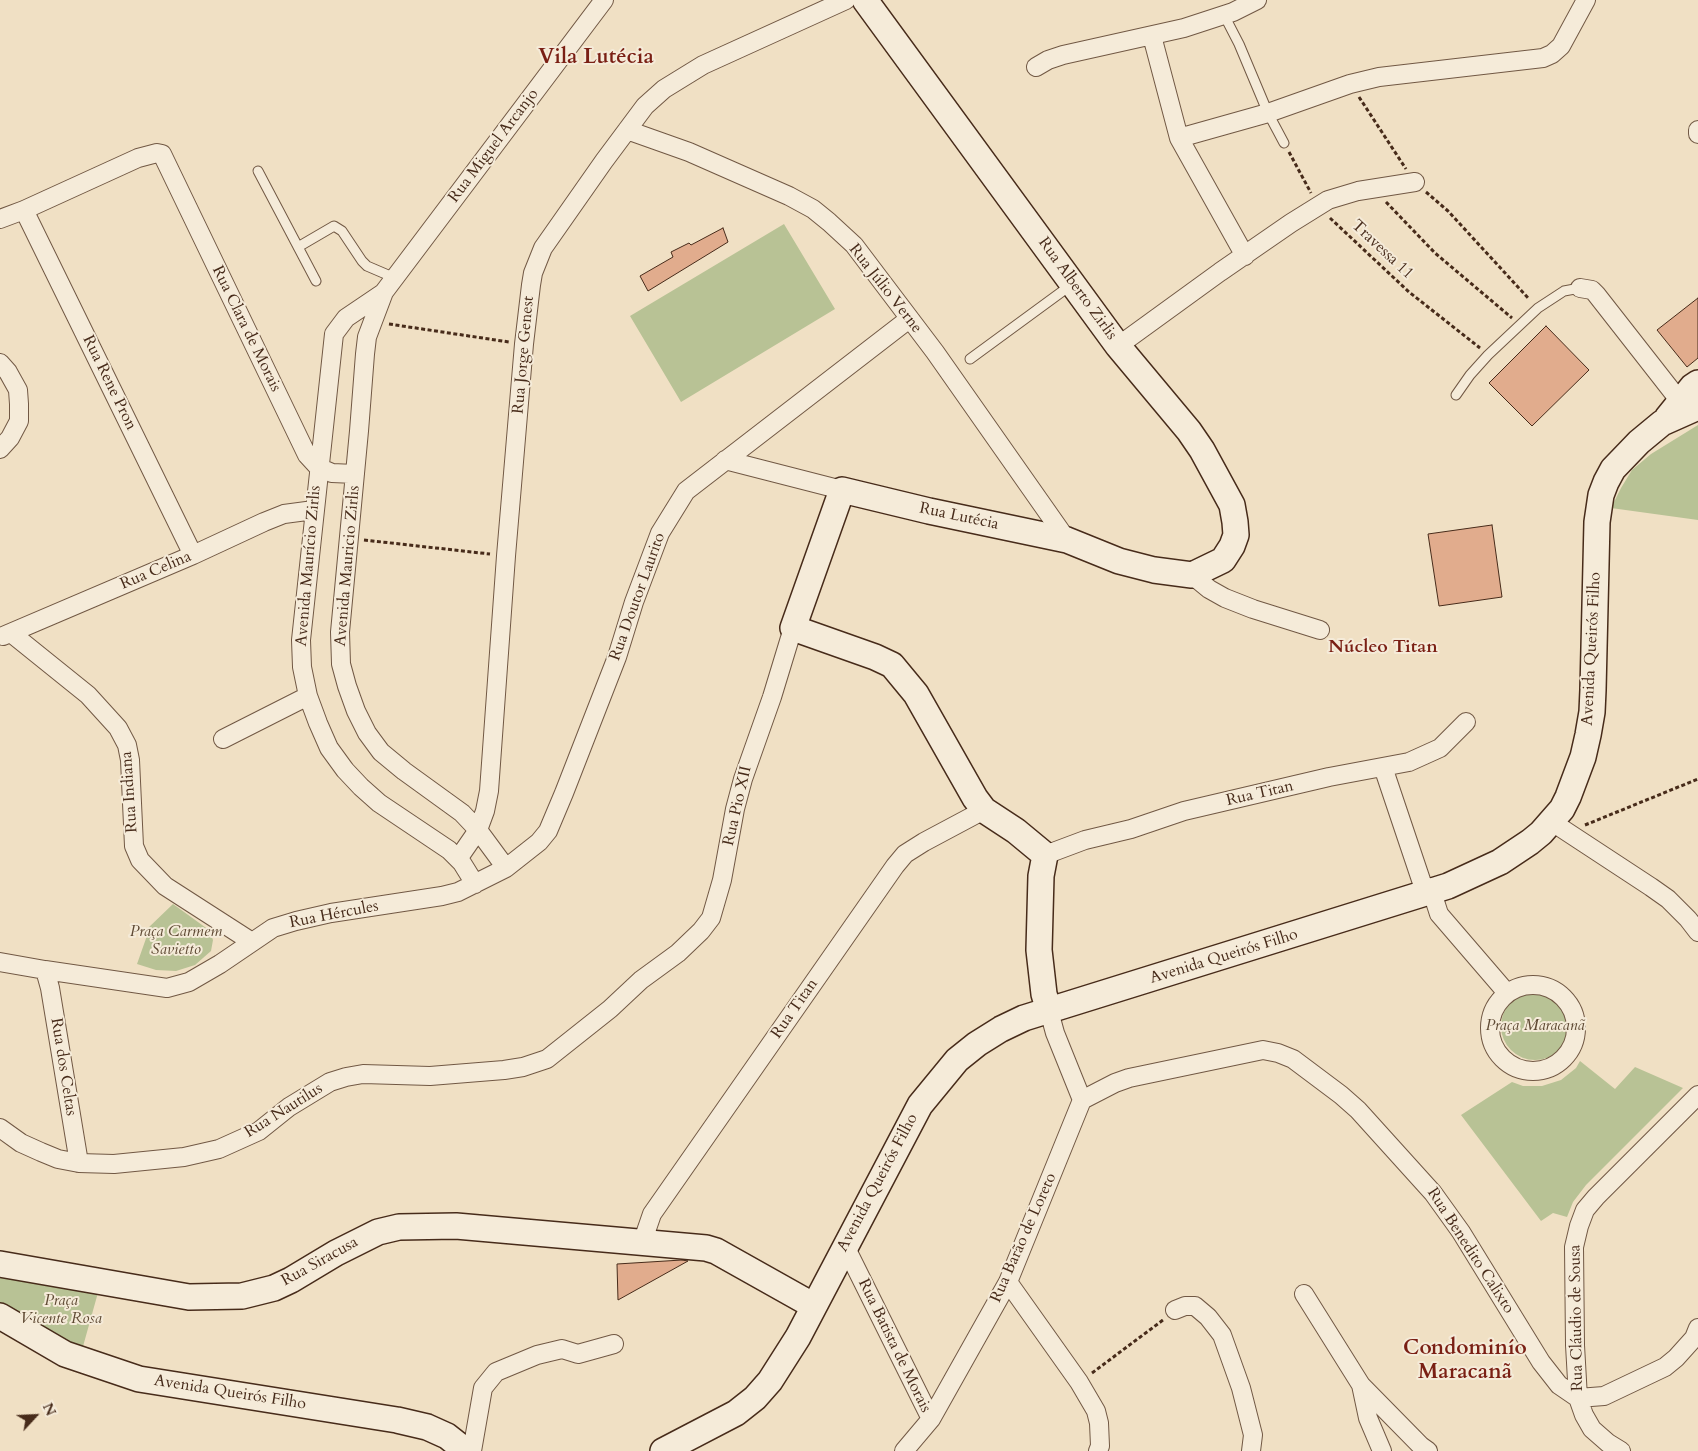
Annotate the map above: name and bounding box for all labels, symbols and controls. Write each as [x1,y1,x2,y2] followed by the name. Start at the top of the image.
[538,45,654,71] district label: Vila Lutécia
[445,85,543,207] street label: Rua Miguel Arcanjo
[1347,216,1417,284] street label: Travessa 11
[1033,234,1121,344] street label: Rua Alberto Zirlis
[844,241,926,337] street label: Rua Júlio Verne
[207,263,285,395] street label: Rua Clara de Morais
[509,295,539,415] street label: Rua Jorge Genest
[78,332,140,434] street label: Rua Rene Pron
[292,485,326,647] street label: Avenida Maurício Zirlis
[331,485,365,647] street label: Avenida Mauricio Zirlis
[918,499,1000,535] street label: Rua Lutécia
[606,530,670,664] street label: Rua Doutor Laurito
[118,547,194,595] street label: Rua Celina
[1578,572,1606,726] street label: Avenida Queirós Filho
[1328,637,1438,659] district label: Núcleo Titan
[118,751,142,833] street label: Rua Indiana
[719,764,757,848] street label: Rua Pio XII
[1225,777,1295,811] street label: Rua Titan
[288,897,380,933] street label: Rua Hércules
[130,922,222,960] park label: Praça Carmem Savietto
[1148,925,1300,989] street label: Avenida Queirós Filho
[768,975,822,1043] street label: Rua Titan
[1485,1016,1585,1036] park label: Praça Maracanã
[46,1017,80,1117] street label: Rua dos Celtas
[242,1079,326,1143] street label: Rua Nautilus
[833,1111,923,1255] street label: Avenida Queirós Filho
[987,1170,1061,1306] street label: Rua Barão de Loreto
[1422,1185,1518,1317] street label: Rua Benedito Calixto
[278,1233,362,1291] street label: Rua Siracusa
[1566,1244,1588,1392] street label: Rua Cláudio de Sousa
[853,1276,935,1416] street label: Rua Batista de Morais
[20,1291,102,1329] park label: Praça Vicente Rosa
[1403,1336,1527,1386] district label: Condominío Maracanã
[153,1371,307,1415] street label: Avenida Queirós Filho
[10,1391,60,1441] north arrow
[38,1400,60,1419] text: N

